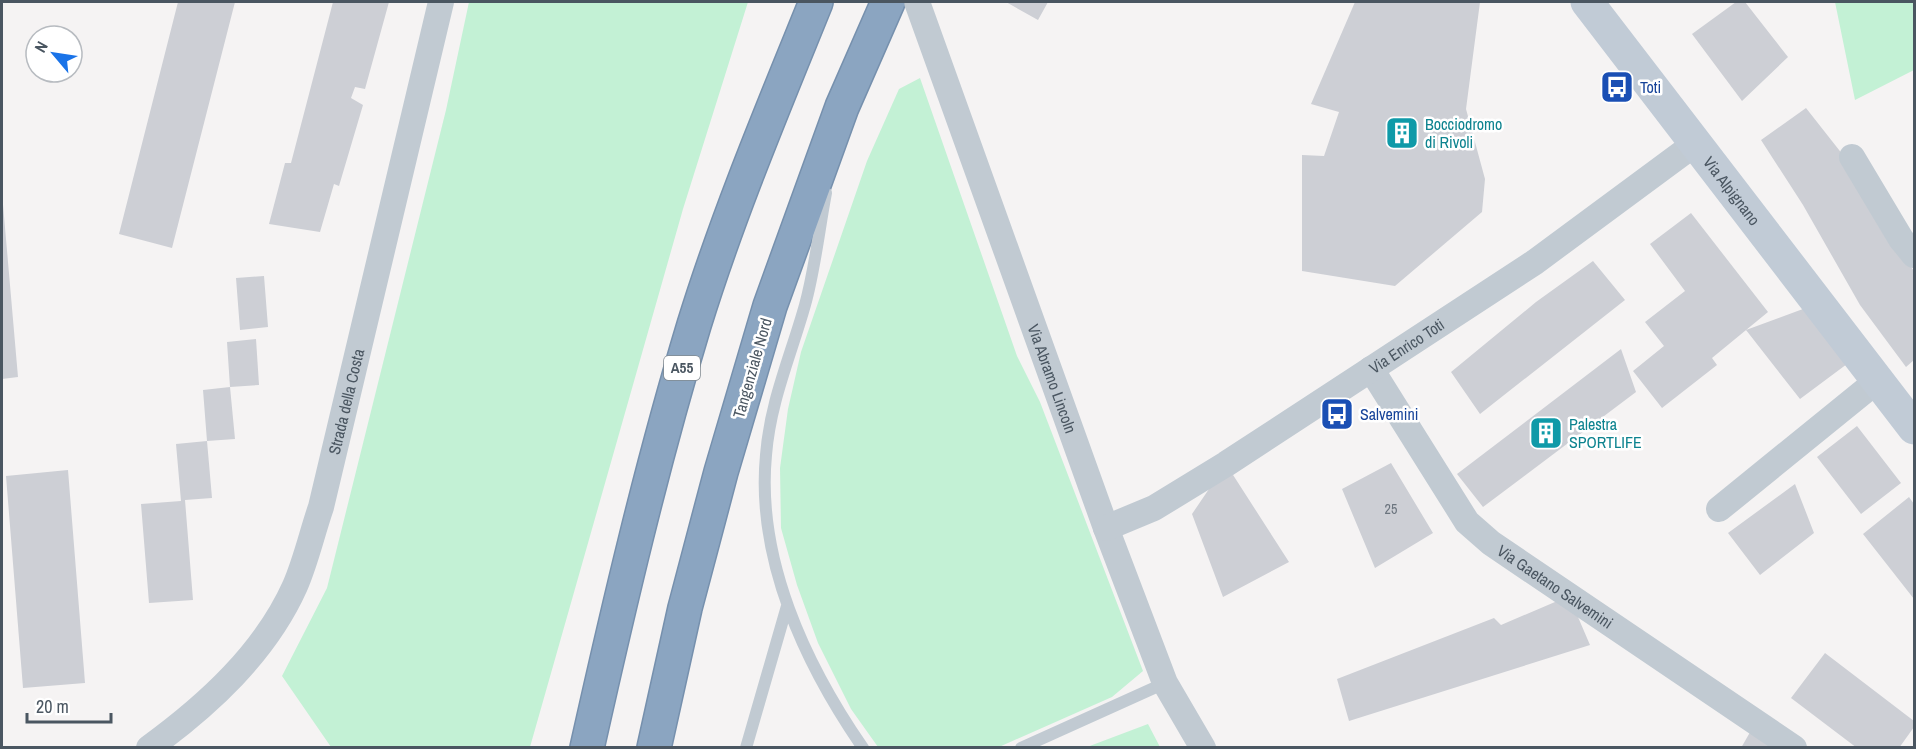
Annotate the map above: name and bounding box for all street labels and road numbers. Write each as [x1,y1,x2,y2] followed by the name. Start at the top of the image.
[1698,152,1765,230] street label: Via Alpignano
[1365,313,1448,379] street label: Via Enrico Toti
[727,315,777,421] street label: Tangenziale Nord
[1023,321,1082,436] street label: Via Abramo Lincoln
[323,346,369,457] street label: Strada della Costa
[664,356,700,380] road number: A55
[1493,539,1617,634] street label: Via Gaetano Salvemini

